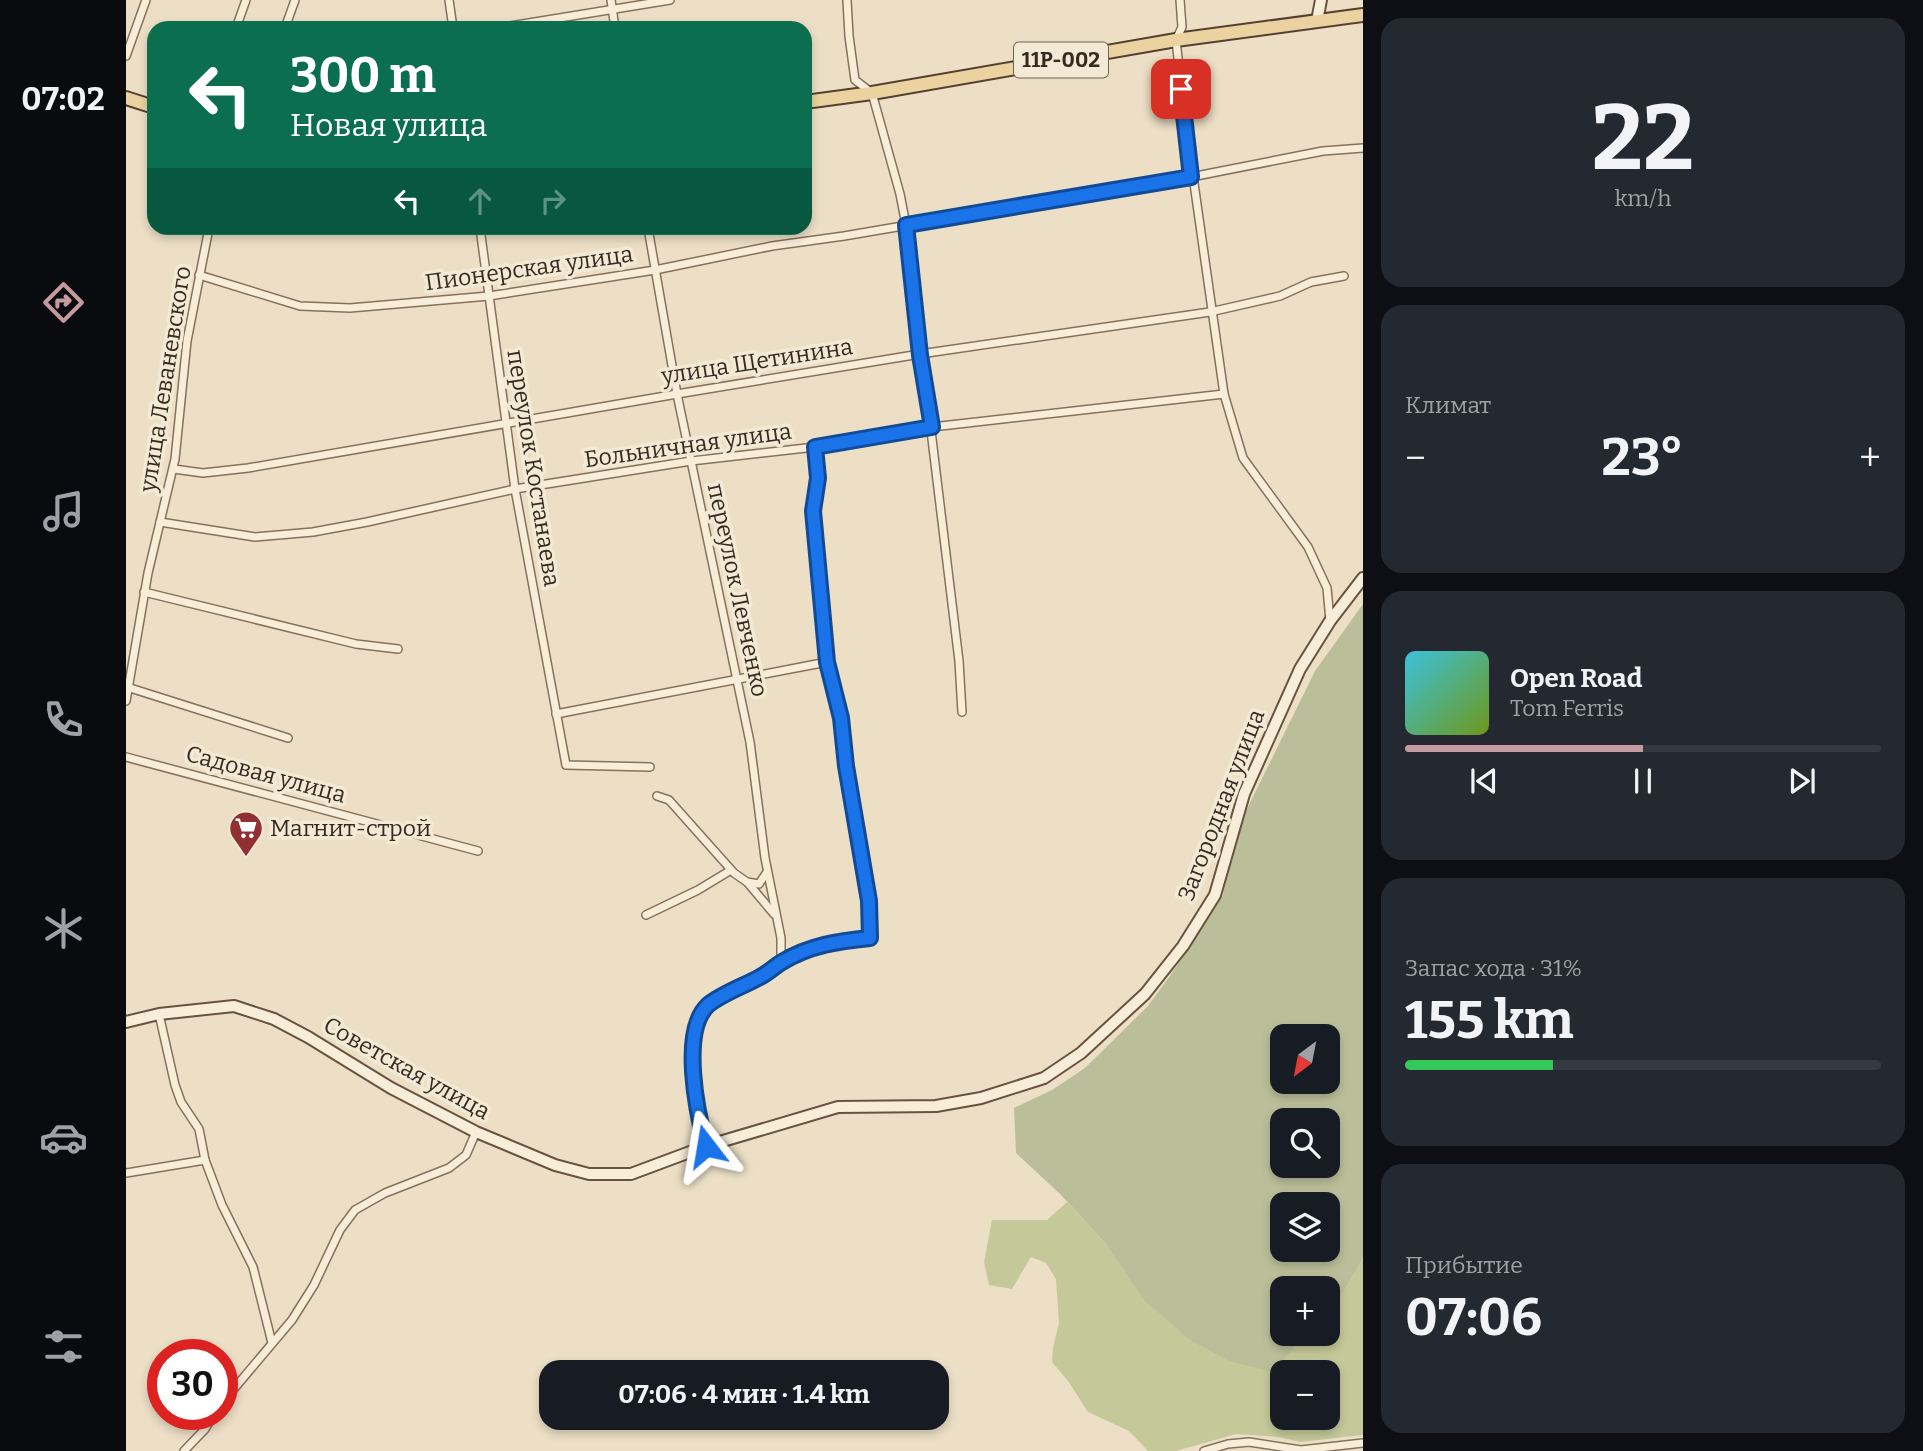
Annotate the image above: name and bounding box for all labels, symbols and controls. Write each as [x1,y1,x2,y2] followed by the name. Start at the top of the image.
[1014,42,1108,78] road number: 11Р-002
[290,46,436,105] text: 300 m
[175,49,266,140] icon: left
[1151,59,1211,119] pin
[1162,70,1200,108] icon: arrive
[21,80,105,118] text: 07:02
[1592,84,1694,193] text: 22
[290,106,487,144] text: Новая улица
[388,182,426,220] icon: left
[461,182,499,220] icon: ahead
[534,182,572,220] icon: right
[1615,184,1671,212] text: km/h
[423,239,635,296] street label: Пионерская улица
[133,264,197,495] street label: улица Леваневского
[39,278,88,327] icon: directions
[658,332,855,390] street label: улица Щетинина
[501,348,567,589] street label: переулок Костанаева
[1405,391,1491,419] text: Климат
[583,417,794,473] street label: Больничная улица
[1602,426,1684,489] text: 23°
[1405,435,1426,481] text: −
[1859,435,1881,481] text: +
[702,481,774,699] street label: переулок Левченко
[39,487,88,536] icon: music
[1510,663,1642,694] text: Open Road
[1510,694,1624,722] text: Tom Ferris
[39,695,88,744] icon: phone
[1172,705,1270,905] street label: Загородная улица
[183,739,349,809] street label: Садовая улица
[1465,762,1503,800] icon: previous
[1624,762,1662,800] icon: pause
[1783,762,1821,800] icon: next
[227,809,265,858] supermarket icon: Магнит-строй
[270,814,431,842] place label: Магнит-строй
[39,904,88,953] icon: climate
[1405,954,1582,982] text: Запас хода · 31%
[1405,989,1574,1052] text: 155 km
[319,1011,496,1126] street label: Советская улица
[1270,1024,1340,1094] north arrow
[1270,1024,1340,1430] map controls
[1270,1108,1340,1178] button: search
[669,1109,743,1183] position arrow
[39,1113,88,1162] icon: car
[1270,1192,1340,1262] button: layers
[1405,1251,1523,1279] text: Прибытие
[1270,1276,1340,1346] button: +
[1405,1286,1542,1349] text: 07:06
[39,1322,88,1371] icon: filters
[147,1339,238,1430] speed limit sign: 30
[1270,1360,1340,1430] button: −
[618,1379,870,1410] text: 07:06 · 4 мин · 1.4 km

